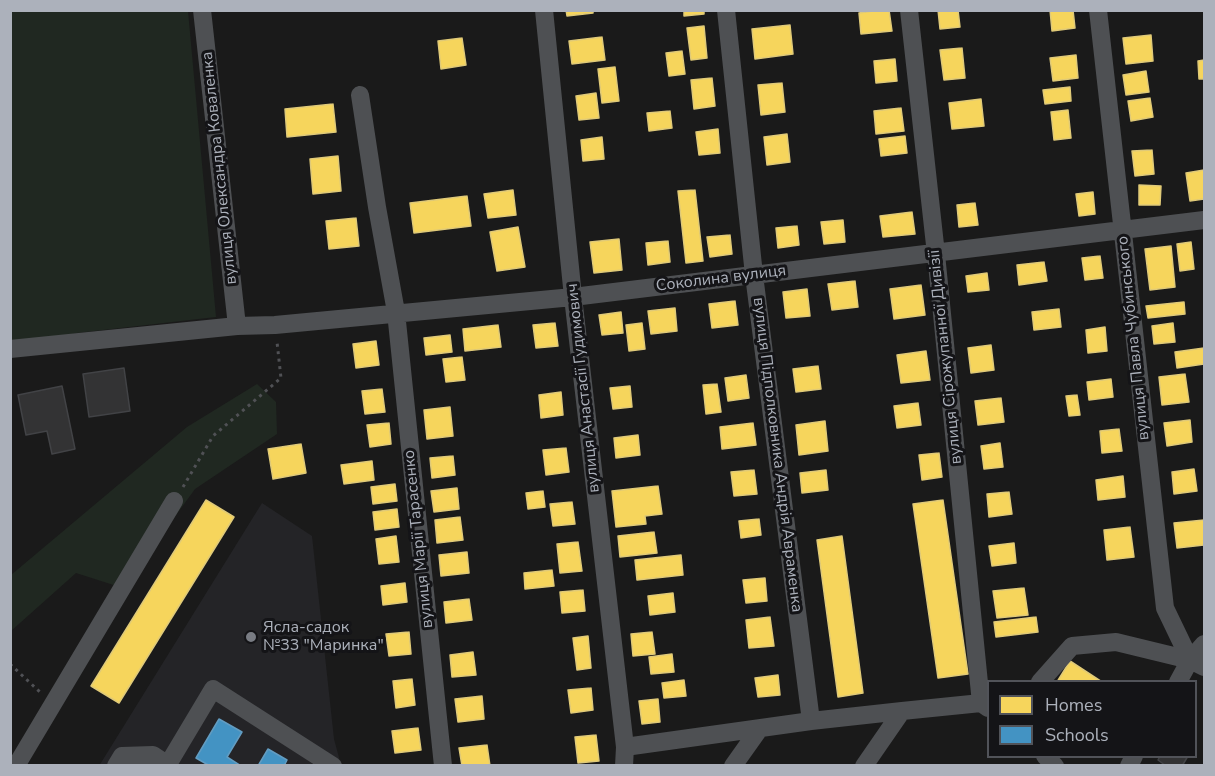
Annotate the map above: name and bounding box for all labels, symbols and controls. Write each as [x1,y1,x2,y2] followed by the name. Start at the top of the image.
[198,51,242,285] street label: вулиця Олександра Коваленка
[1114,235,1154,441] street label: вулиця Павла Чубинського
[925,249,967,465] street label: вулиця Сірожупанної Дивізії
[655,261,787,297] street label: Соколина вулиця
[563,282,605,494] street label: вулиця Анастасії Гудимович
[748,296,806,614] street label: вулиця Підполковника Андрія Авраменка
[400,449,438,629] street label: вулиця Марії Тарасенко
[263,618,384,656] place label: Ясла-садок №33 "Маринка"
[244,630,258,644] marker: Ясла-садок №33 "Маринка"
[987,680,1197,758] legend
[1045,693,1102,717] text: Homes
[1045,723,1109,747] text: Schools

